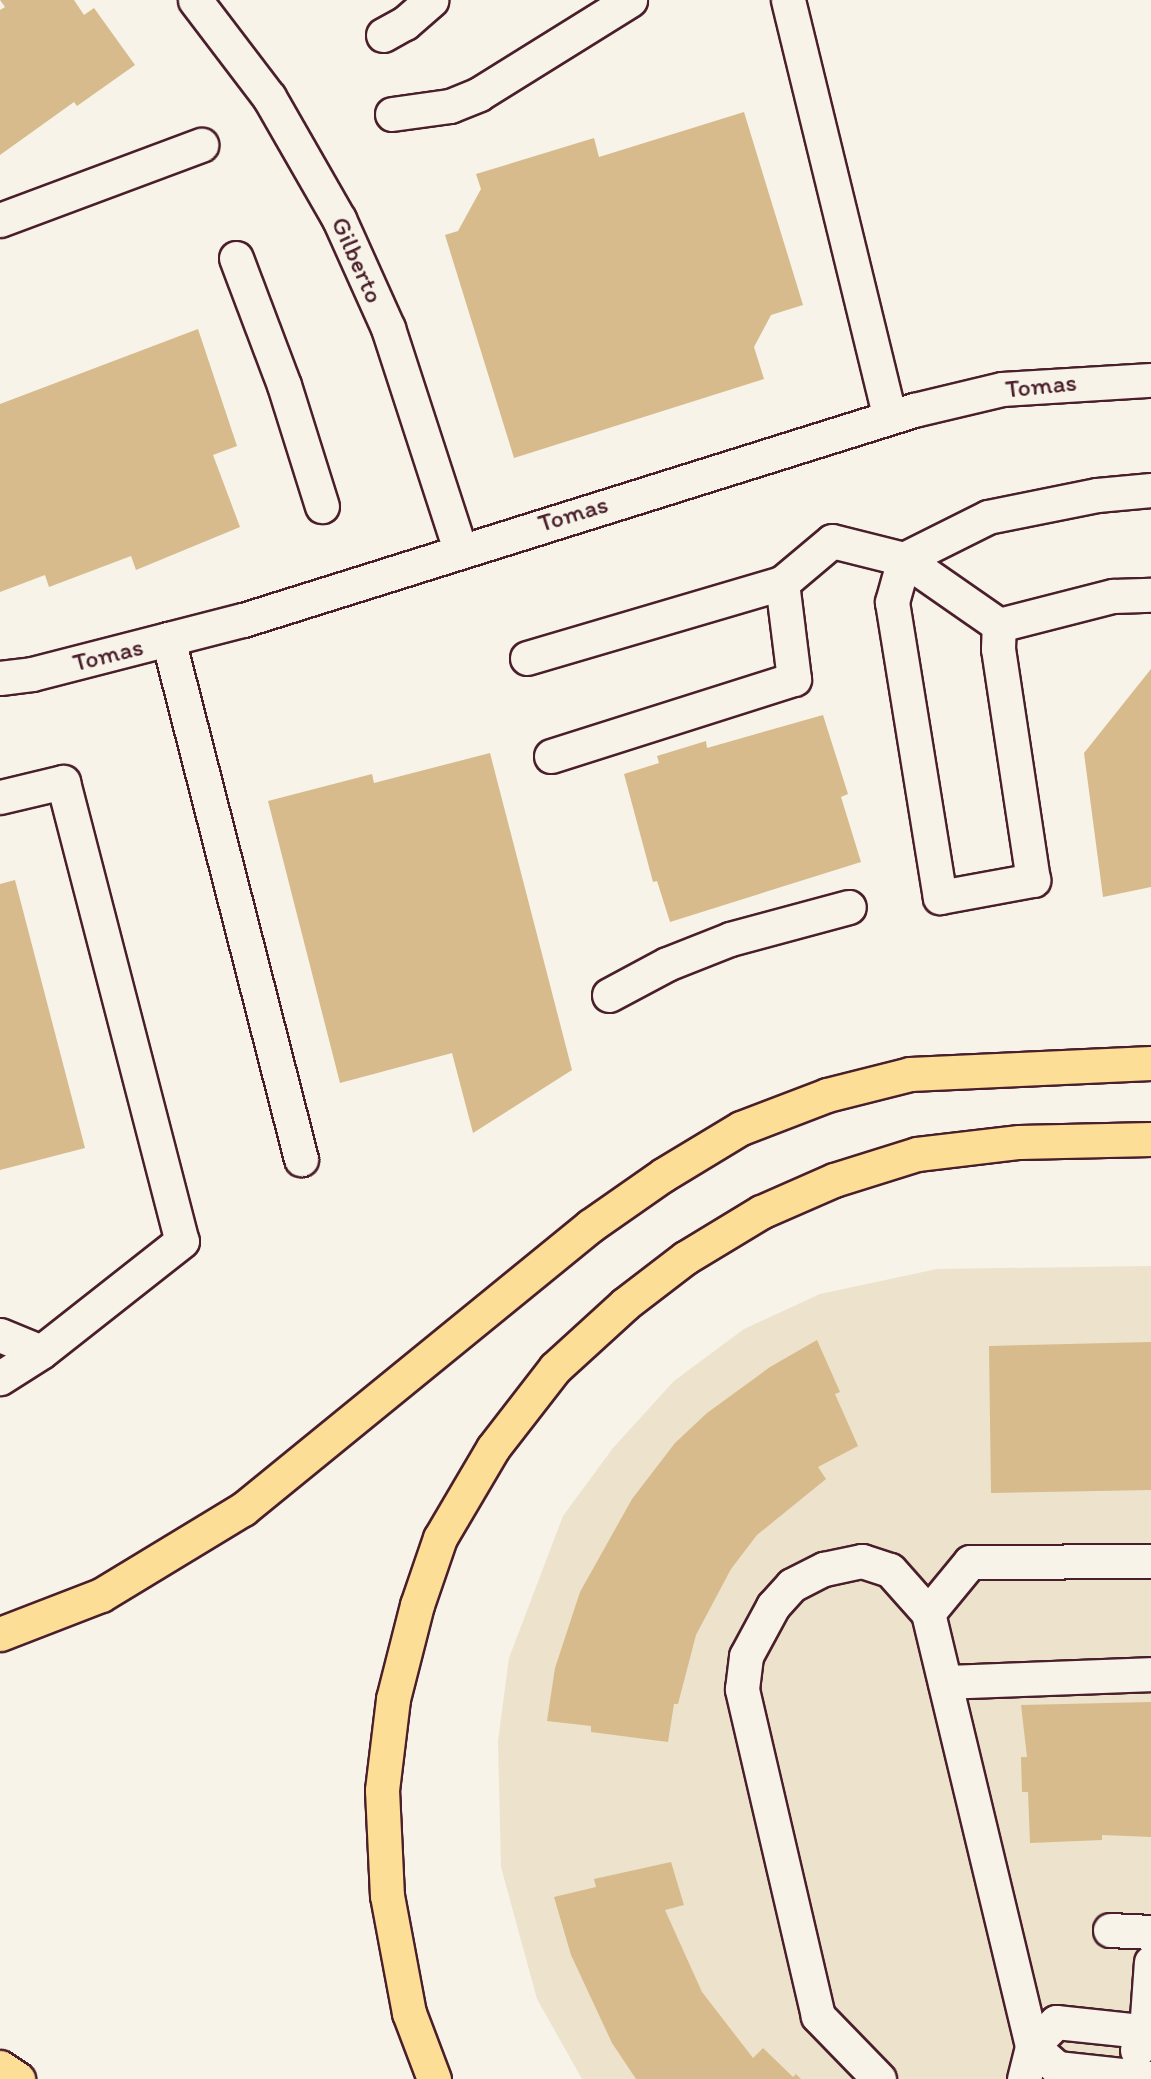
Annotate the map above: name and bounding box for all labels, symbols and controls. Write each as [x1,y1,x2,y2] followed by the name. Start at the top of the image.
[324,212,390,308] street label: Gilberto
[1004,367,1078,405] street label: Tomas
[534,489,612,539] street label: Tomas
[70,631,146,679] street label: Tomas

